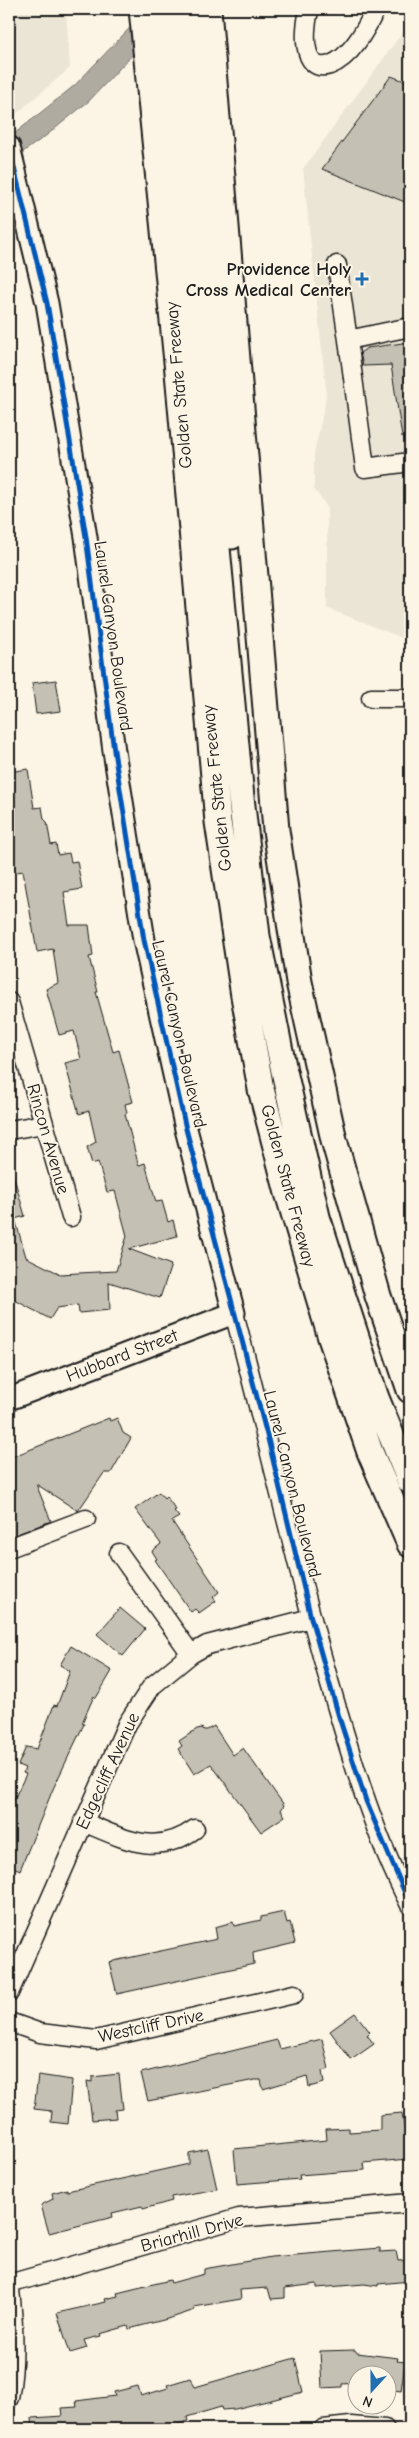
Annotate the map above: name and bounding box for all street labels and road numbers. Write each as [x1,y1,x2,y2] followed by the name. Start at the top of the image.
[161,300,197,469] street label: Golden State Freeway
[89,539,137,733] street label: Laurel Canyon Boulevard
[198,703,236,872] street label: Golden State Freeway
[147,938,211,1130] street label: Laurel Canyon Boulevard
[22,1081,74,1197] street label: Rincon Avenue
[256,1102,320,1270] street label: Golden State Freeway
[63,1325,182,1387] street label: Hubbard Street
[259,1388,325,1580] street label: Laurel Canyon Boulevard
[72,1709,144,1833] street label: Edgecliff Avenue
[96,2005,206,2047] street label: Westcliff Drive
[138,2209,246,2257] street label: Briarhill Drive

